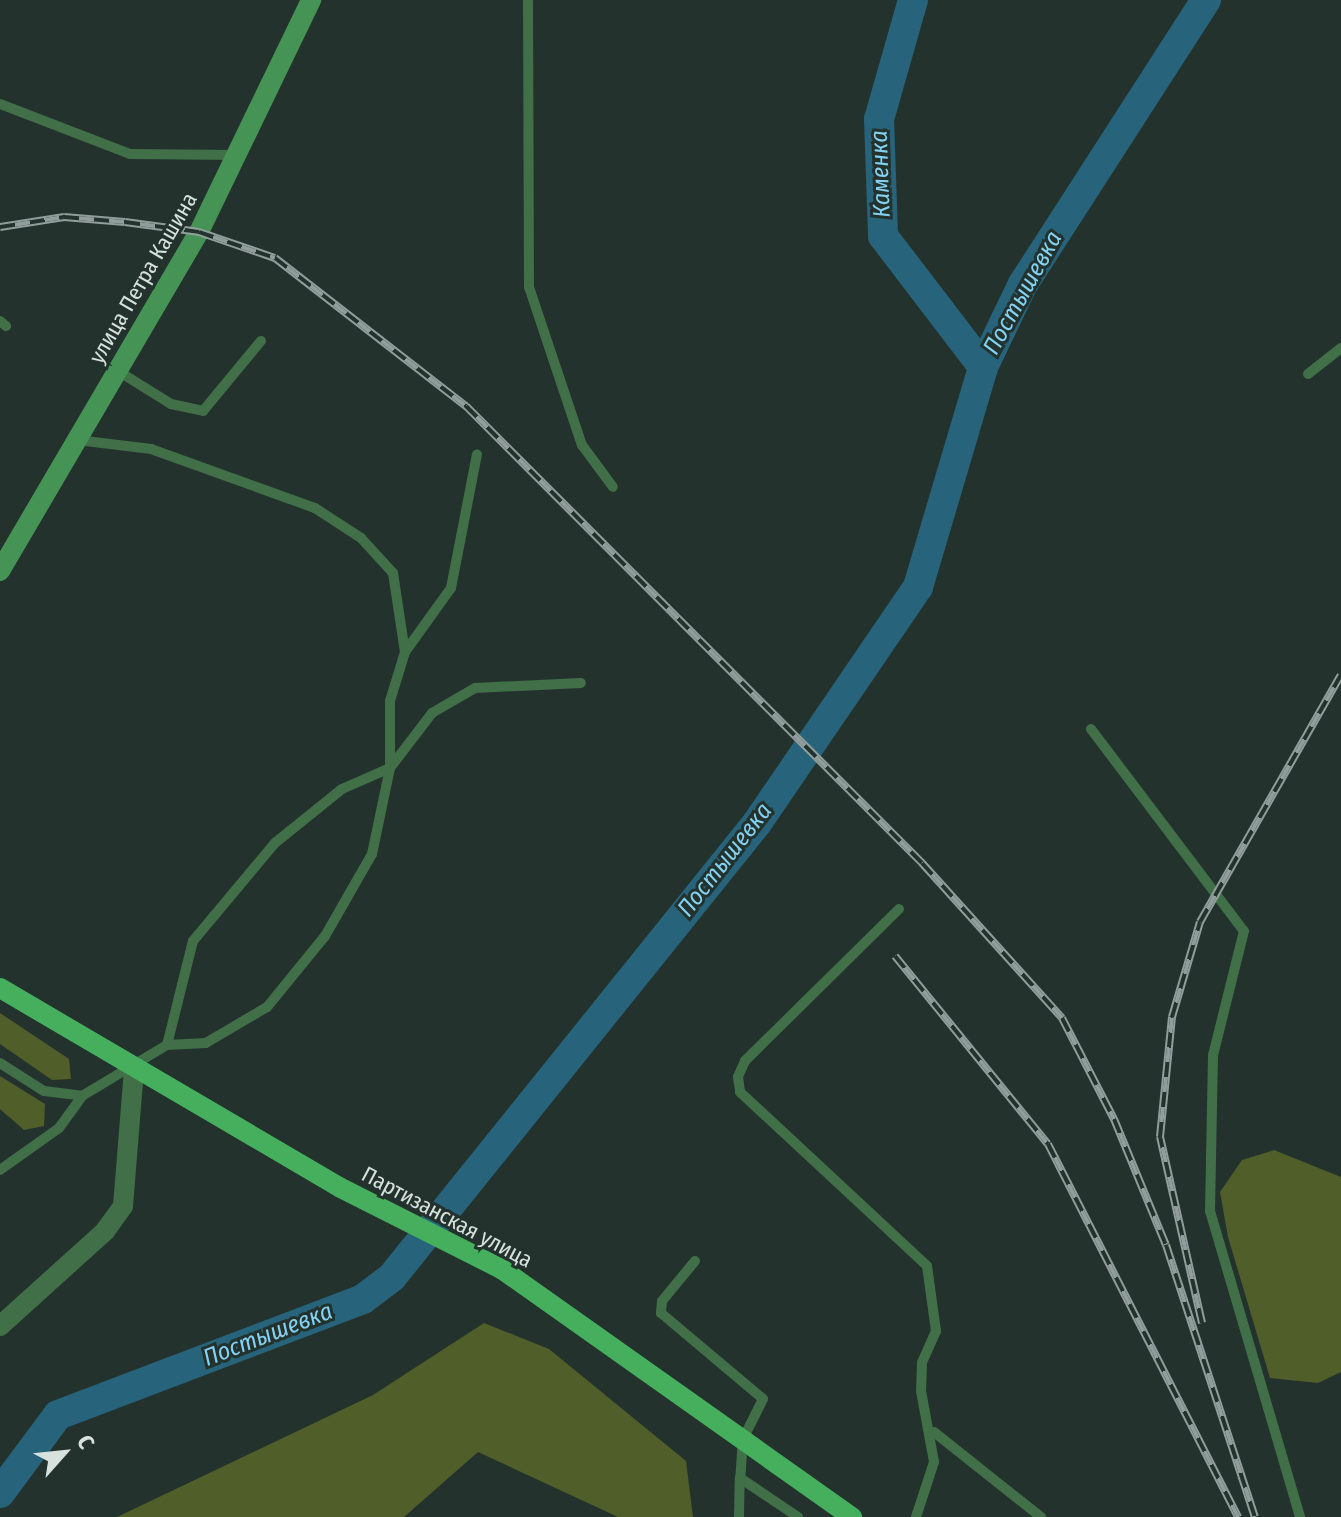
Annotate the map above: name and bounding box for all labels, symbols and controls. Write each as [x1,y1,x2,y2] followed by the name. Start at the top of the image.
[865,130,897,218] water label: Каменка
[83,188,203,368] street label: улица Петра Кашина
[977,226,1069,360] water label: Постышевка
[672,797,778,923] water label: Постышевка
[357,1161,537,1273] street label: Партизанская улица
[199,1297,337,1373] water label: Постышевка
[24,1413,104,1493] north arrow
[71,1431,100,1453] text: С

